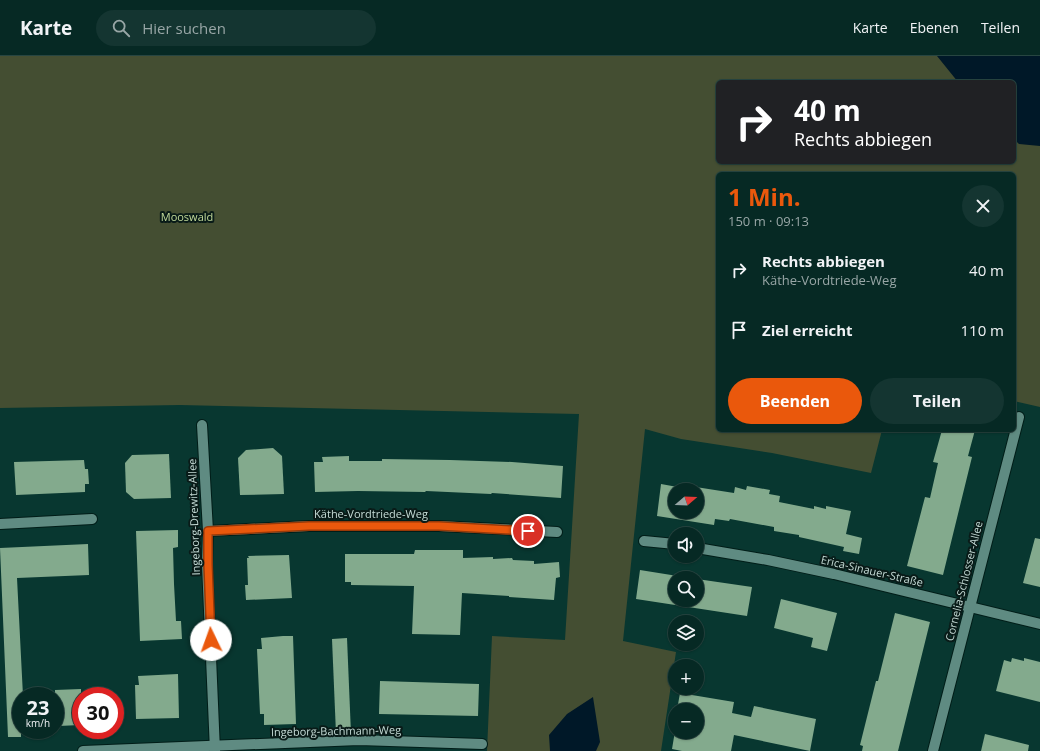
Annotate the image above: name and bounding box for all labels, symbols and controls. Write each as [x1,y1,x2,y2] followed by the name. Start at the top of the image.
[96,10,376,46] search box
[20,15,72,41] text: Karte
[110,17,132,39] icon: search
[142,18,226,38] text: Hier suchen
[853,18,888,37] text: Karte
[910,18,959,37] text: Ebenen
[981,18,1020,37] text: Teilen
[794,91,861,129] text: 40 m
[728,96,780,148] icon: right
[794,127,932,151] text: Rechts abbiegen
[728,180,801,213] text: 1 Min.
[962,185,1004,227] button: close
[161,209,213,224] park label: Mooswald
[728,212,809,230] text: 150 m · 09:13
[762,251,885,271] text: Rechts abbiegen
[728,259,750,281] icon: right
[969,260,1004,280] text: 40 m
[762,271,896,289] text: Käthe-Vordtriede-Weg
[728,319,750,341] icon: arrive
[762,320,853,340] text: Ziel erreicht
[960,320,1004,340] text: 110 m
[728,378,862,424] button: Beenden
[870,378,1004,424] button: Teilen
[184,458,203,576] street label: Ingeborg-Drewitz-Allee
[668,483,704,519] north arrow
[668,483,704,739] map controls
[314,506,428,521] street label: Käthe-Vordtriede-Weg
[511,514,545,548] pin
[941,519,986,642] street label: Cornelia-Schlosser-Allee
[517,520,539,542] icon: arrive
[668,527,704,563] button: sound
[819,551,925,590] street label: Erica-Sinauer-Straße
[668,571,704,607] button: search
[668,615,704,651] button: layers
[190,619,232,661] position arrow
[668,659,704,695] button: +
[72,687,124,739] speed limit sign: 30
[27,694,49,721] text: 23
[668,703,704,739] button: −
[26,716,50,730] text: km/h
[271,722,401,739] street label: Ingeborg-Bachmann-Weg

